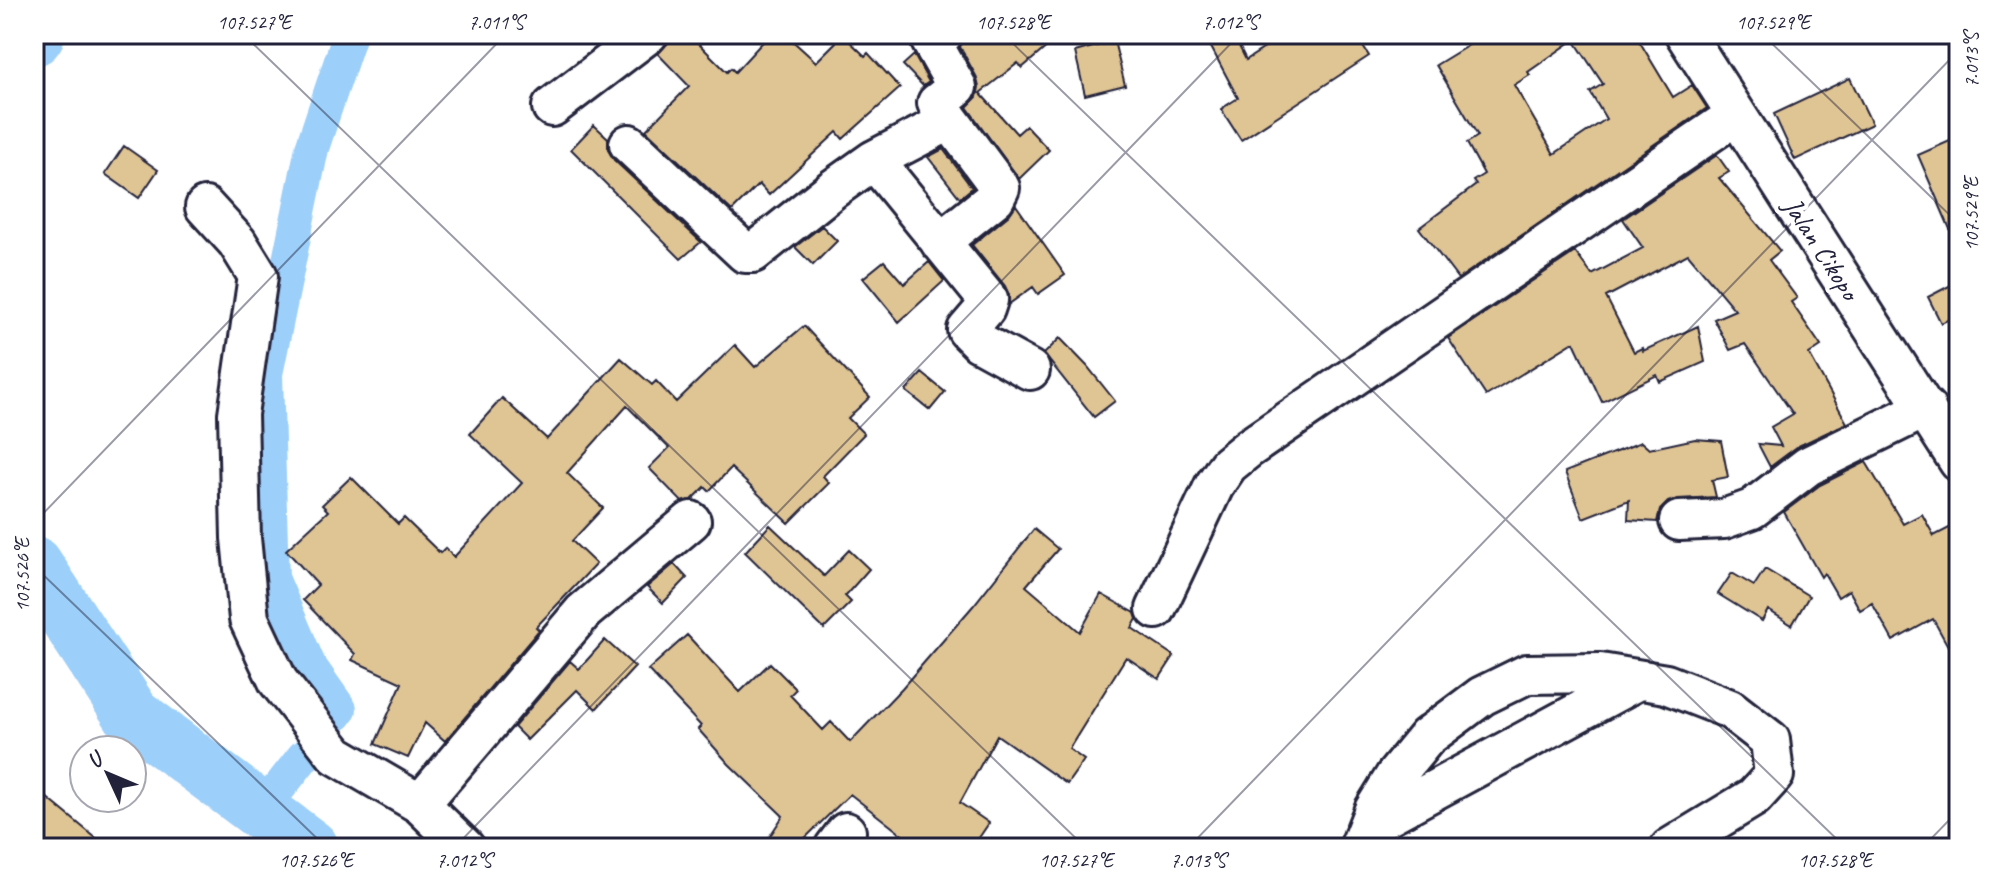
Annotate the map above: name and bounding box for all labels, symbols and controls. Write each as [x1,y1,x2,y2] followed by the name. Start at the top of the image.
[217,10,294,35] text: 107.527°E
[468,10,528,35] text: 7.011°S
[976,10,1053,35] text: 107.528°E
[1202,10,1262,35] text: 7.012°S
[1736,10,1813,35] text: 107.529°E
[1959,28,1984,88] text: 7.013°S
[1959,174,1984,251] text: 107.529°E
[1774,189,1869,309] street label: Jalan Cikopo
[10,535,35,612] text: 107.526°E
[68,734,148,814] north arrow
[81,744,111,774] text: U
[279,848,356,873] text: 107.526°E
[436,848,496,873] text: 7.012°S
[1039,848,1116,873] text: 107.527°E
[1170,848,1230,873] text: 7.013°S
[1798,848,1875,873] text: 107.528°E

